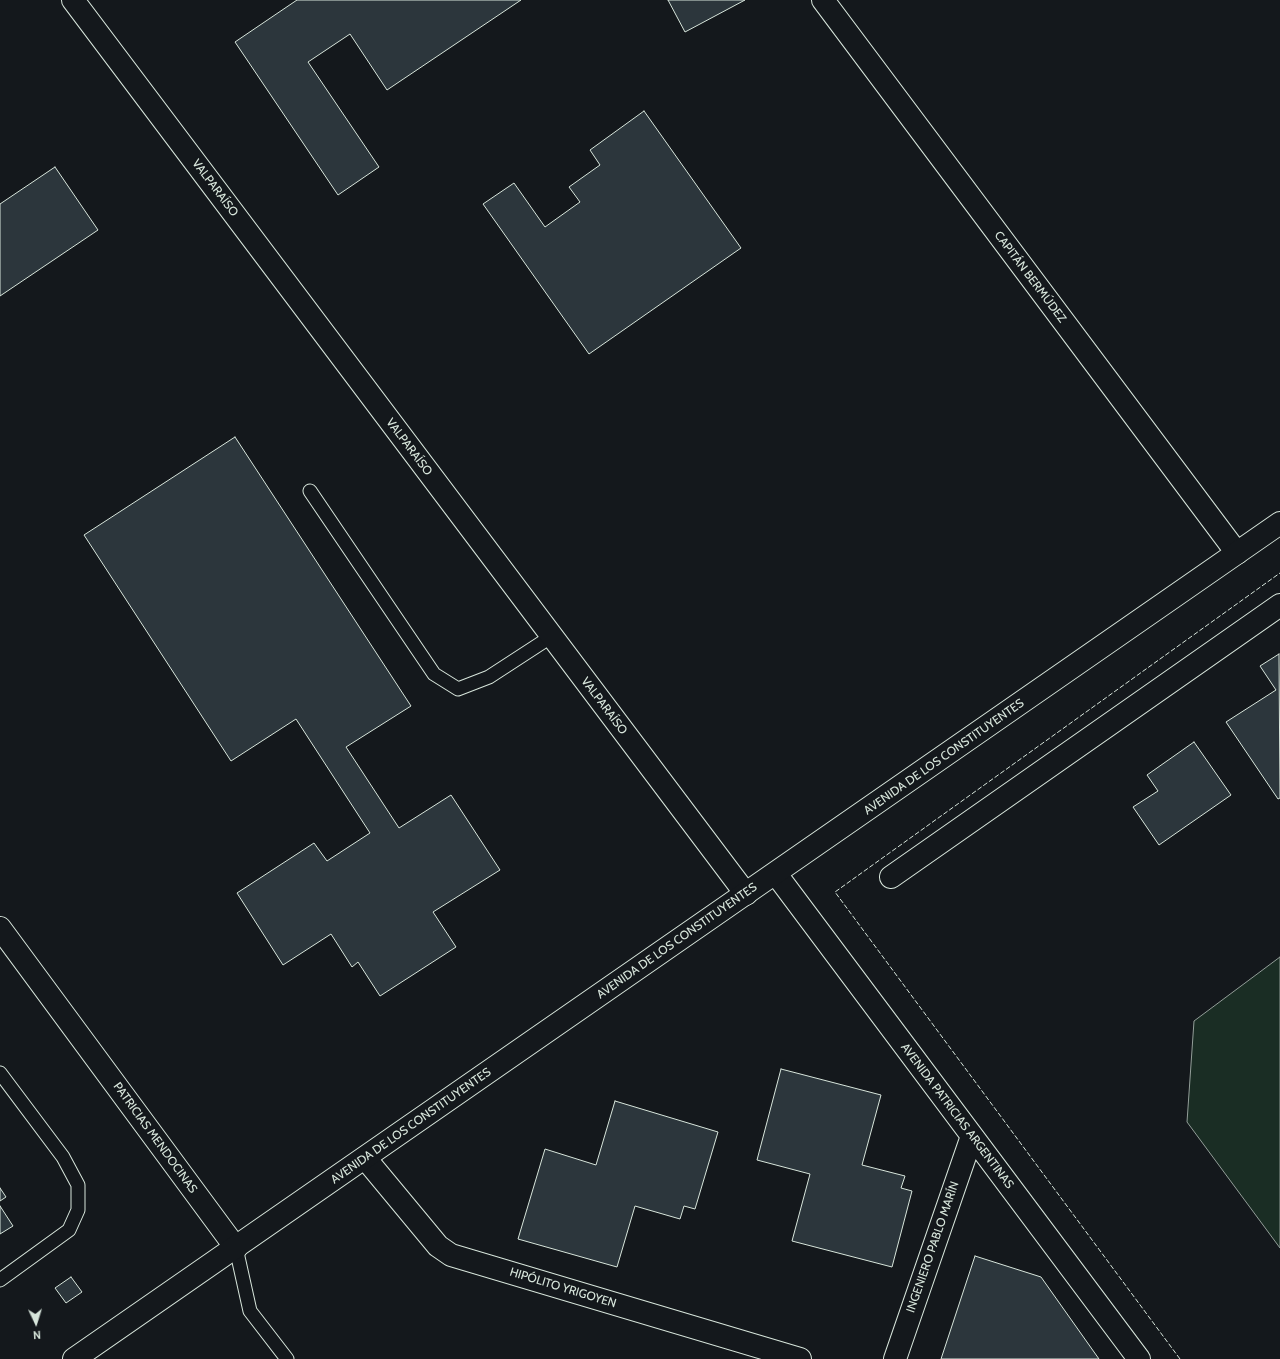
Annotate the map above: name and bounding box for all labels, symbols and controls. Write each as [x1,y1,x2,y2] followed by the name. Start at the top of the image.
[189,157,241,219] street label: VALPARAÍSO
[991,229,1069,325] street label: CAPITÁN BERMÚDEZ
[383,416,435,478] street label: VALPARAÍSO
[578,675,630,737] street label: VALPARAÍSO
[861,696,1027,818] street label: AVENIDA DE LOS CONSTITUYENTES
[594,880,760,1002] street label: AVENIDA DE LOS CONSTITUYENTES
[898,1040,1016,1192] street label: AVENIDA PATRICIAS ARGENTINAS
[328,1065,494,1187] street label: AVENIDA DE LOS CONSTITUYENTES
[110,1080,200,1196] street label: PATRICIAS MENDOCINAS
[904,1179,962,1315] street label: INGENIERO PABLO MARÍN
[508,1265,618,1311] street label: HIPÓLITO YRIGOYEN
[16,1303,56,1343] north arrow
[32,1328,41,1342] text: N

